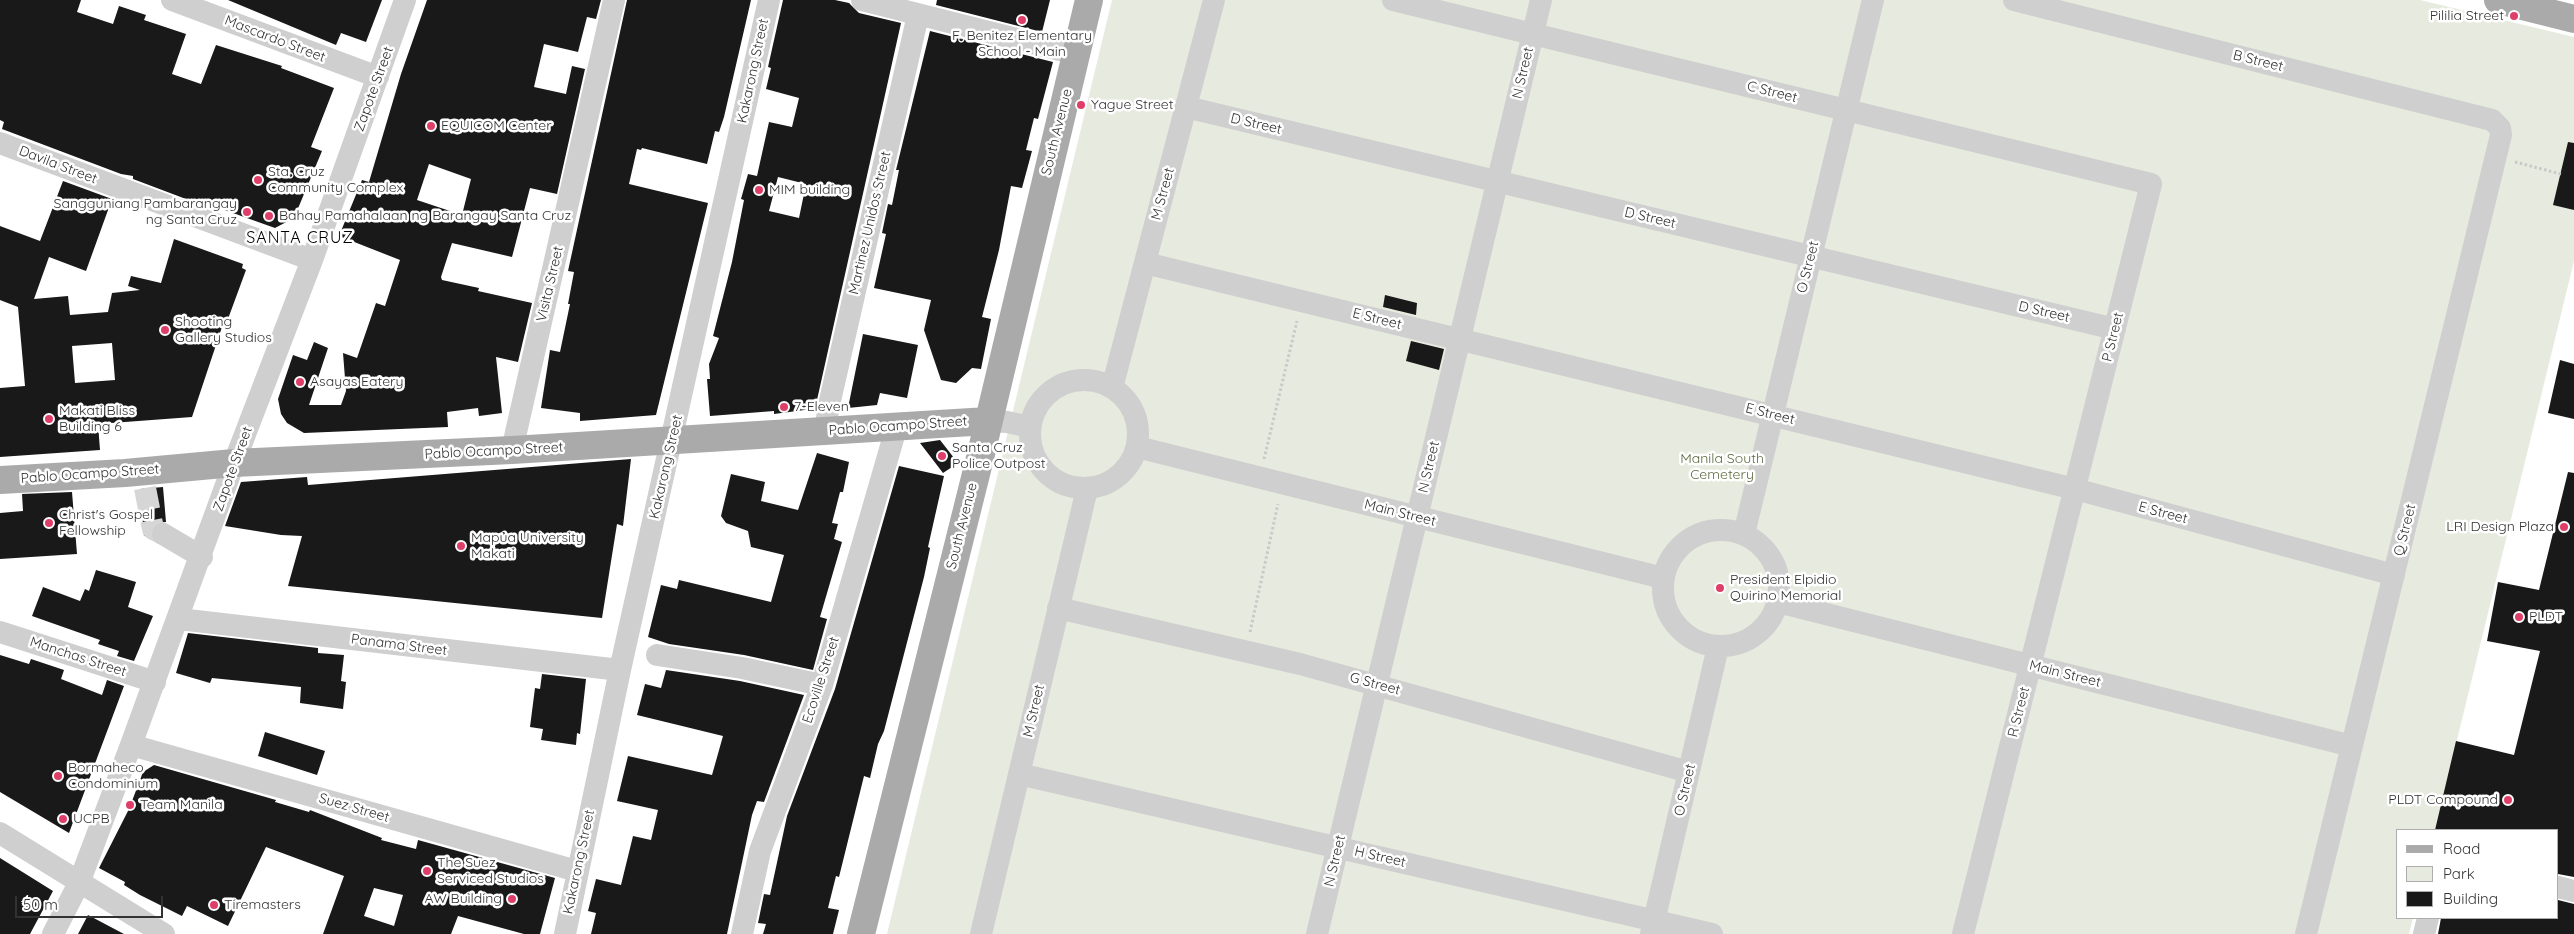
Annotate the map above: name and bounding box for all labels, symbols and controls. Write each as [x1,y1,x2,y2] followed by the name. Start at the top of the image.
[2430,8,2504,24] place label: Pililia Street
[2508,10,2520,22] marker: Pililia Street
[222,12,328,66] street label: Mascardo Street
[1016,14,1028,26] marker: F. Benitez Elementary School - Main
[734,17,772,125] street label: Kakarong Street
[952,28,1092,60] place label: F. Benitez Elementary School - Main
[351,44,397,134] street label: Zapote Street
[1509,46,1537,100] street label: N Street
[2231,47,2285,75] street label: B Street
[1745,78,1799,106] street label: C Street
[1038,87,1076,177] street label: South Avenue
[1091,97,1173,113] place label: Yague Street
[1075,99,1087,111] marker: Yague Street
[1229,110,1283,138] street label: D Street
[441,118,552,134] place label: EQUICOM Center
[425,120,437,132] marker: EQUICOM Center
[16,142,100,188] street label: Davila Street
[845,150,895,296] street label: Martinez Unidos Street
[268,164,403,196] place label: Sta. Cruz Community Complex
[1148,166,1178,222] street label: M Street
[252,174,264,186] marker: Sta. Cruz Community Complex
[769,182,850,198] place label: MIM building
[753,184,765,196] marker: MIM building
[54,196,237,228] place label: Sangguniang Pambarangay ng Santa Cruz
[1623,204,1677,232] street label: D Street
[241,206,253,218] marker: Sangguniang Pambarangay ng Santa Cruz
[279,208,571,224] place label: Bahay Pamahalaan ng Barangay Santa Cruz
[263,210,275,222] marker: Bahay Pamahalaan ng Barangay Santa Cruz
[245,228,355,248] district label: SANTA CRUZ
[1793,239,1823,295] street label: O Street
[533,245,567,323] street label: Visita Street
[2017,298,2071,326] street label: D Street
[1351,305,1403,333] street label: E Street
[2099,311,2127,363] street label: P Street
[175,314,272,347] place label: Shooting Gallery Studios
[159,324,171,336] marker: Shooting Gallery Studios
[310,374,403,390] place label: Asayas Eatery
[294,376,306,388] marker: Asayas Eatery
[794,399,849,415] place label: 7-Eleven
[1744,400,1796,428] street label: E Street
[778,401,790,413] marker: 7-Eleven
[59,403,135,436] place label: Makati Bliss Building 6
[43,413,55,425] marker: Makati Bliss Building 6
[646,413,686,521] street label: Kakarong Street
[828,413,968,439] street label: Pablo Ocampo Street
[210,424,256,514] street label: Zapote Street
[424,439,564,463] street label: Pablo Ocampo Street
[952,440,1046,472] place label: Santa Cruz Police Outpost
[1415,440,1443,494] street label: N Street
[936,450,948,462] marker: Santa Cruz Police Outpost
[1680,451,1764,484] park label: Manila South Cemetery
[20,461,160,487] street label: Pablo Ocampo Street
[943,481,981,571] street label: South Avenue
[1362,496,1438,530] street label: Main Street
[2137,498,2189,528] street label: E Street
[2390,502,2420,558] street label: Q Street
[59,507,153,540] place label: Christ's Gospel Fellowship
[43,517,55,529] marker: Christ's Gospel Fellowship
[2446,519,2554,535] place label: LRI Design Plaza
[2558,521,2570,533] marker: LRI Design Plaza
[471,530,584,562] place label: Mapúa University Makati
[455,540,467,552] marker: Mapúa University Makati
[1730,572,1841,604] place label: President Elpidio Quirino Memorial
[1714,582,1726,594] marker: President Elpidio Quirino Memorial
[2529,609,2563,625] place label: PLDT
[2513,611,2525,623] marker: PLDT
[350,631,448,659] street label: Panama Street
[28,633,128,681] street label: Manchas Street
[799,635,843,725] street label: Ecoville Street
[2027,657,2103,691] street label: Main Street
[1348,669,1402,699] street label: G Street
[1020,683,1048,739] street label: M Street
[2005,685,2033,739] street label: R Street
[68,760,158,792] place label: Bormaheco Condominium
[1671,762,1699,818] street label: O Street
[52,770,64,782] marker: Bormaheco Condominium
[317,790,391,826] street label: Suez Street
[2388,792,2498,808] place label: PLDT Compound
[2502,794,2514,806] marker: PLDT Compound
[140,797,223,813] place label: Team Manila
[124,799,136,811] marker: Team Manila
[560,808,598,916] street label: Kakarong Street
[73,811,110,827] place label: UCPB
[57,813,69,825] marker: UCPB
[2396,829,2559,919] legend
[1321,834,1349,888] street label: N Street
[2443,839,2480,858] text: Road
[1353,843,1407,871] street label: H Street
[437,855,544,888] place label: The Suez Serviced Studios
[2443,864,2475,883] text: Park
[421,865,433,877] marker: The Suez Serviced Studios
[18,886,165,918] scale bar
[2443,889,2498,908] text: Building
[424,891,502,907] place label: AW Building
[506,893,518,905] marker: AW Building
[23,895,58,914] text: 50 m
[224,897,301,913] place label: Tiremasters
[208,899,220,911] marker: Tiremasters

